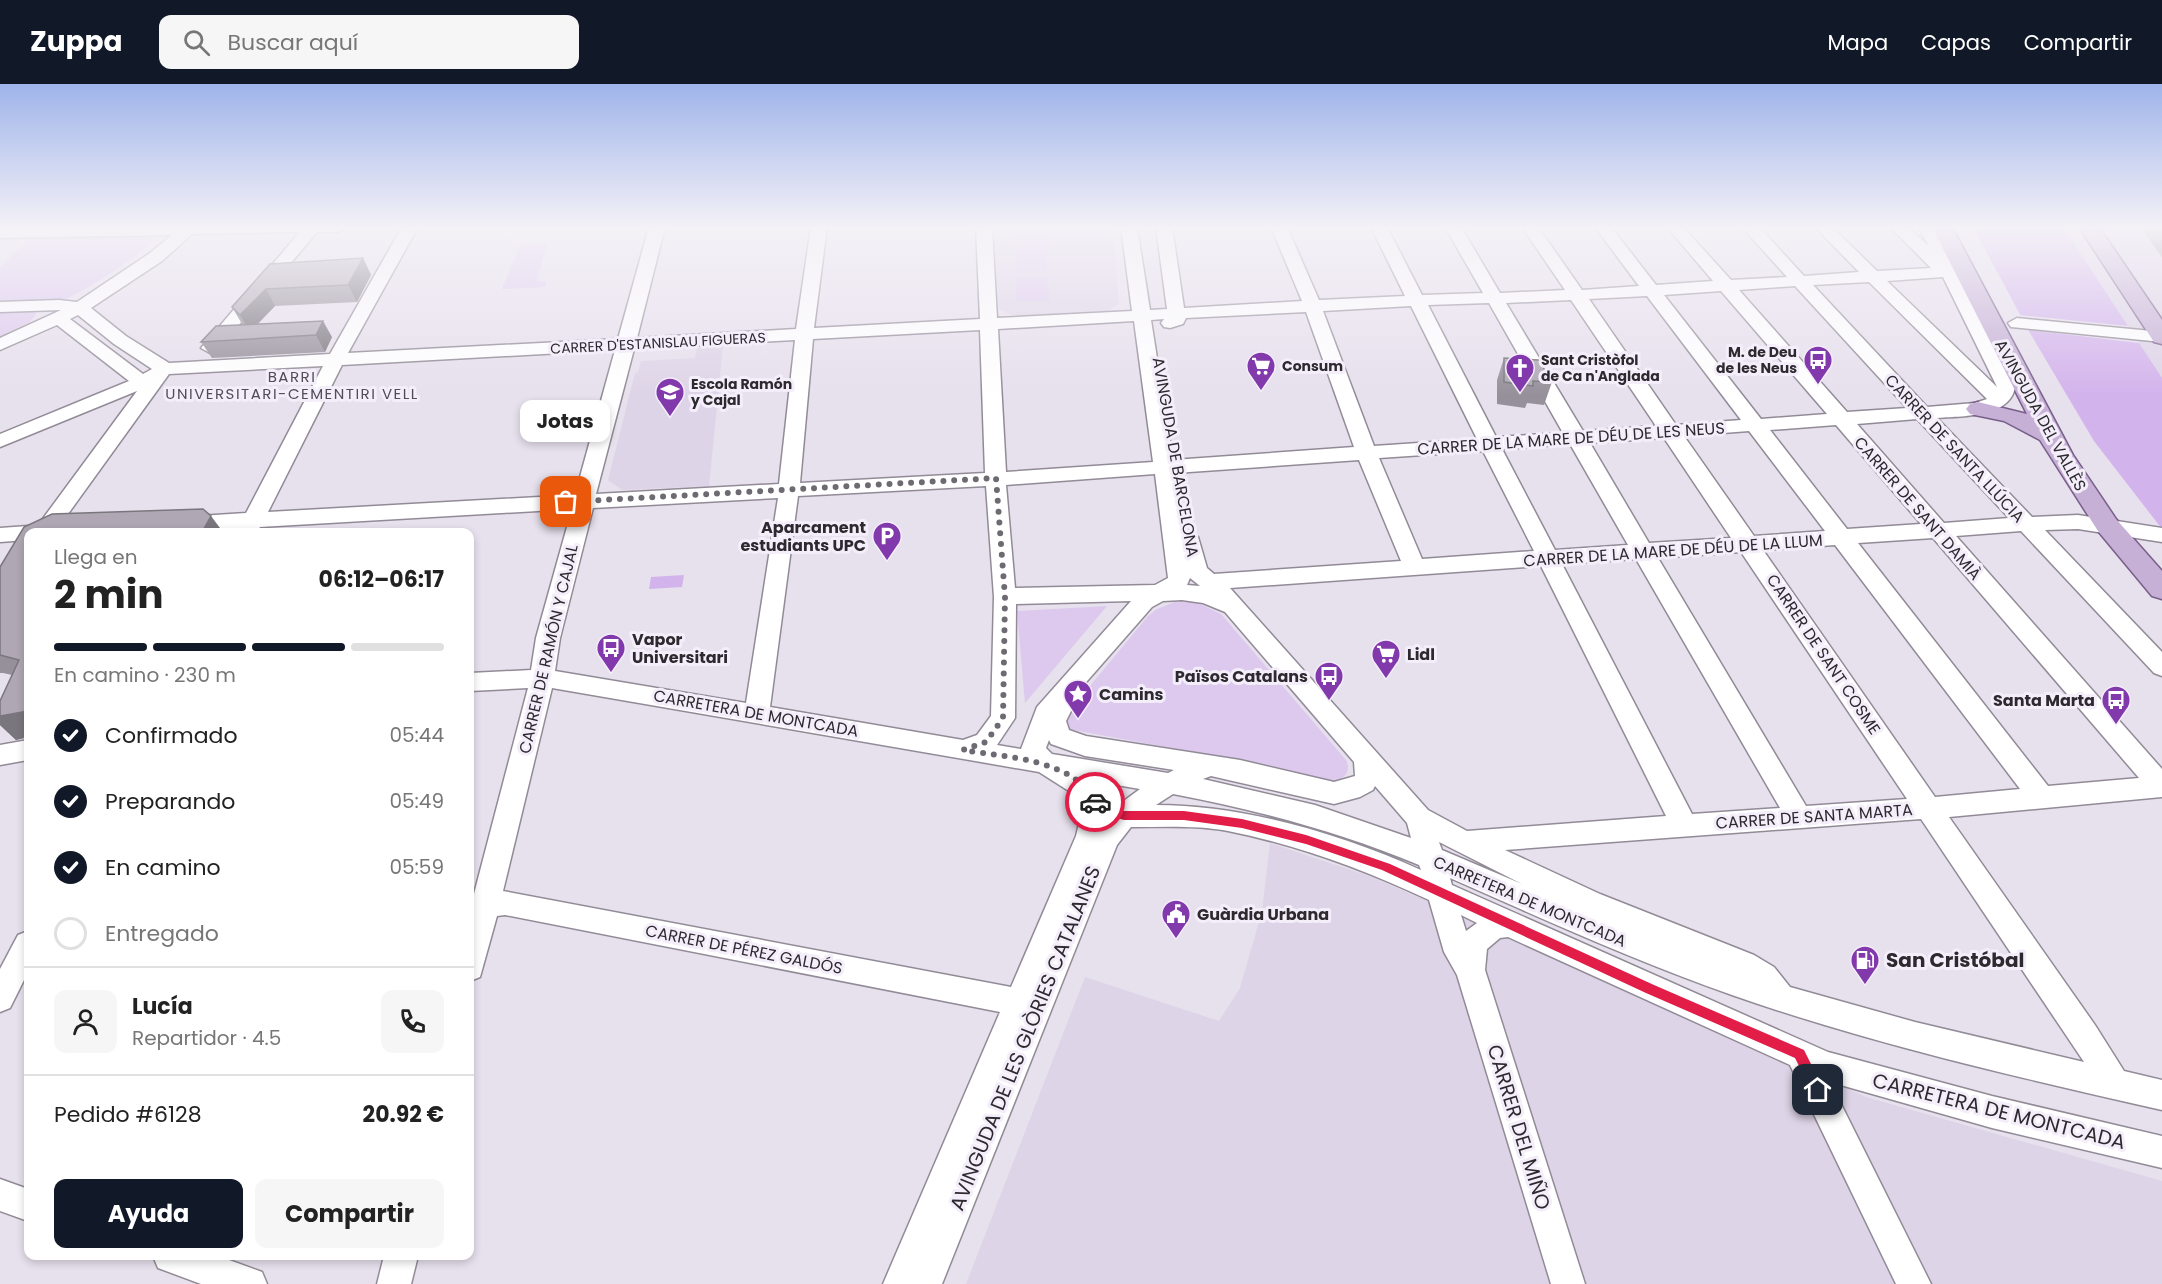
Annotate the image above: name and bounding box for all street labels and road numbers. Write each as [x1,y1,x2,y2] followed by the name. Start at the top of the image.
[550,327,766,359] street label: CARRER D'ESTANISLAU FIGUERAS
[1989,335,2092,495] street label: AVINGUDA DEL VALLÈS
[1147,355,1204,559] street label: AVINGUDA DE BARCELONA
[1880,369,2030,528] street label: CARRER DE SANTA LLÚCIA
[1417,416,1725,461] street label: CARRER DE LA MARE DE DÉU DE LES NEUS
[1849,432,1987,585] street label: CARRER DE SANT DAMIÀ
[1523,529,1823,572] street label: CARRER DE LA MARE DE DÉU DE LA LLUM
[513,542,584,756] street label: CARRER DE RAMÓN Y CAJAL
[1761,569,1886,739] street label: CARRER DE SANT COSME
[652,684,860,743] street label: CARRETERA DE MONTCADA
[1715,798,1914,835] street label: CARRER DE SANTA MARTA
[1430,850,1630,953] street label: CARRETERA DE MONTCADA
[943,861,1107,1215] street label: AVINGUDA DE LES GLÒRIES CATALANES
[643,919,844,980] street label: CARRER DE PÉREZ GALDÓS
[1481,1041,1557,1213] street label: CARRER DEL MIÑO
[1870,1066,2128,1156] street label: CARRETERA DE MONTCADA

